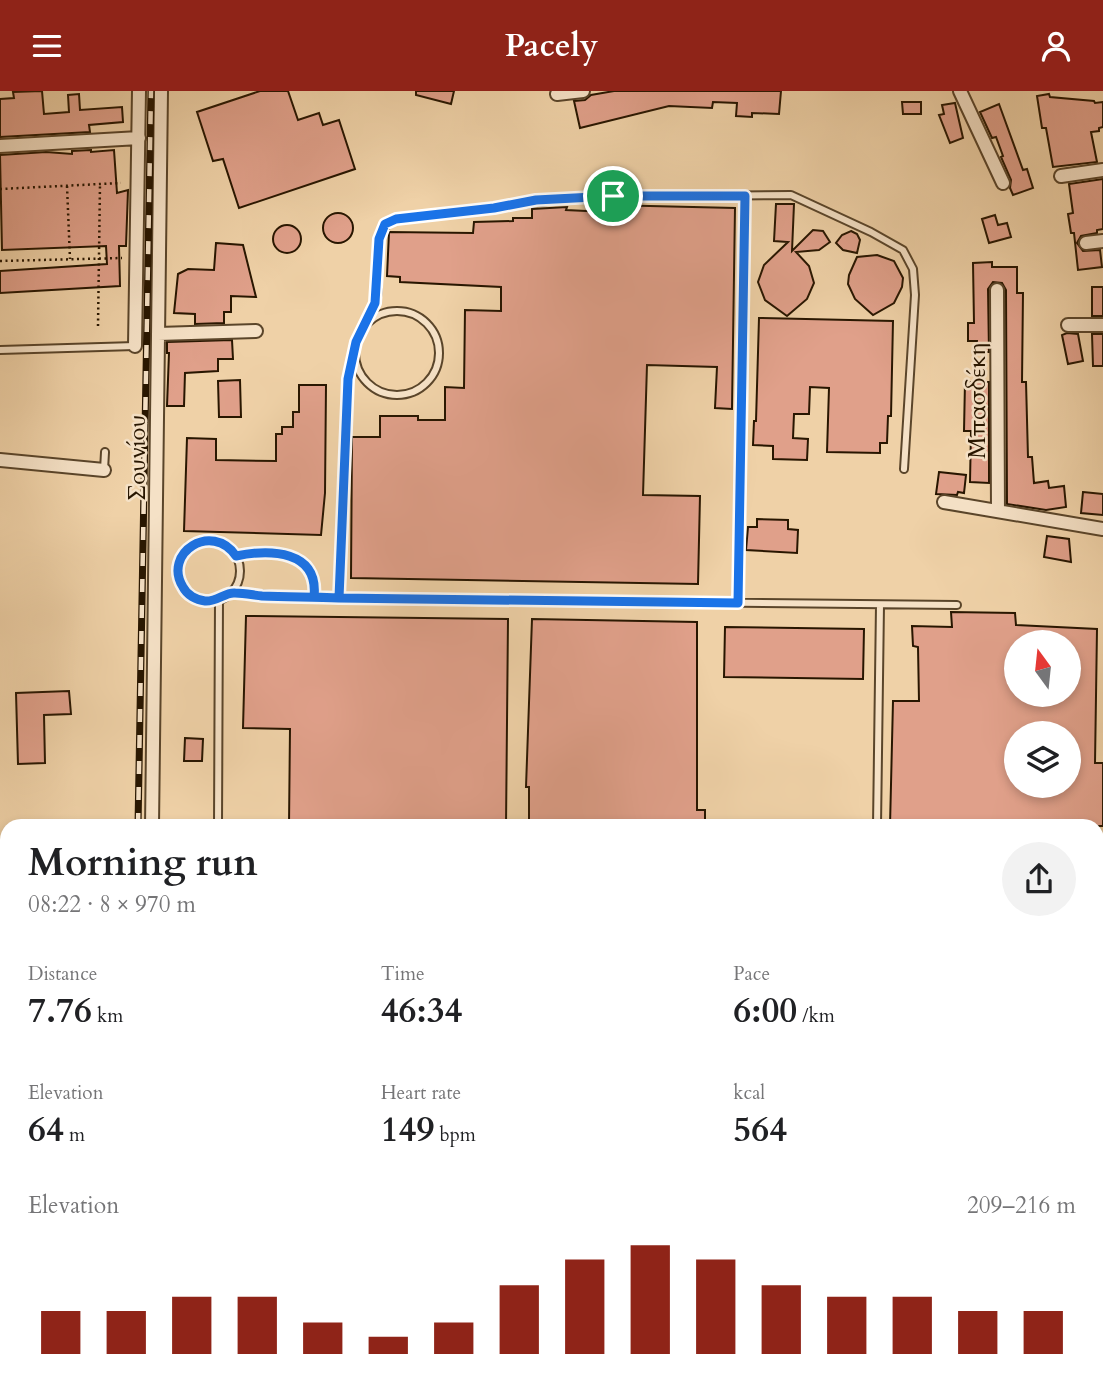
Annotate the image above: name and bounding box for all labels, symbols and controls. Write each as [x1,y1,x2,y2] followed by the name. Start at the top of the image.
[505,24,598,68] text: Pacely
[28,27,66,65] icon: menu
[1037,27,1075,65] icon: person
[583,166,643,226] pin
[594,177,632,215] icon: arrive
[961,343,994,459] street label: Μπασδέκη
[121,415,154,501] street label: Σουνίου
[1004,630,1082,707] north arrow
[1004,630,1081,798] map controls
[1004,721,1081,798] button: layers
[28,837,258,889] text: Morning run
[1002,842,1076,916] button: share
[28,889,196,920] text: 08:22 · 8 × 970 m
[28,961,97,987] text: Distance
[381,961,425,987] text: Time
[733,961,770,987] text: Pace
[28,987,92,1035] text: 7.76
[381,987,463,1035] text: 46:34
[733,987,797,1035] text: 6:00
[92,1003,123,1029] text: km
[797,1003,835,1029] text: /km
[28,1080,103,1106] text: Elevation
[381,1080,461,1106] text: Heart rate
[733,1080,765,1106] text: kcal
[28,1106,64,1154] text: 64
[381,1106,434,1154] text: 149
[733,1106,787,1154] text: 564
[64,1122,85,1148] text: m
[434,1122,476,1148] text: bpm
[28,1190,119,1221] text: Elevation
[967,1190,1076,1221] text: 209–216 m

